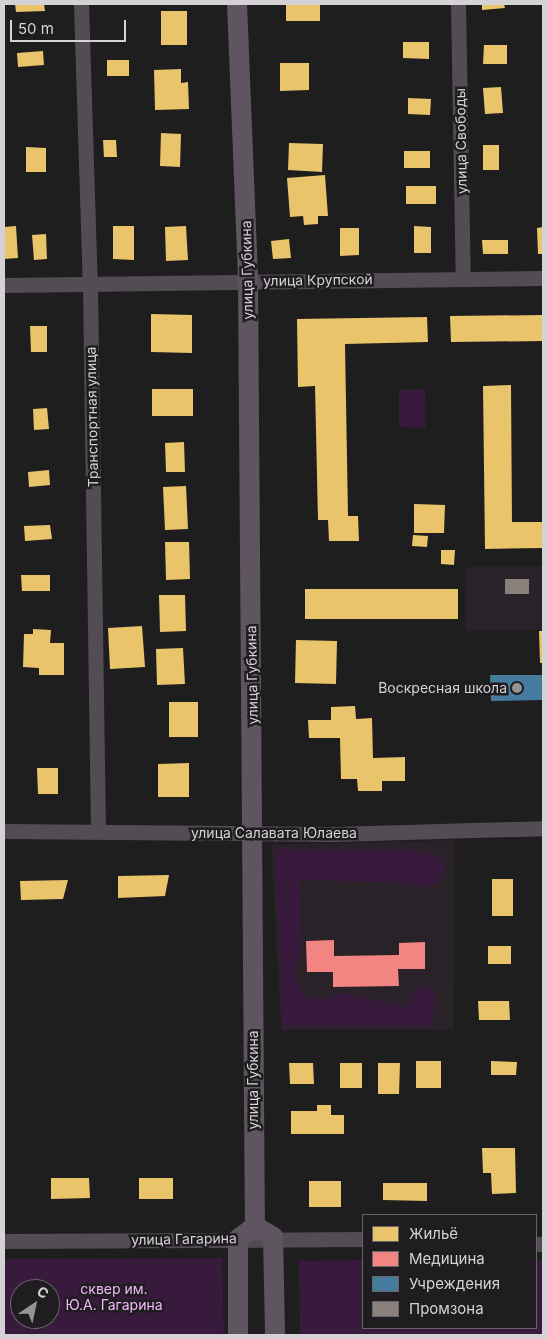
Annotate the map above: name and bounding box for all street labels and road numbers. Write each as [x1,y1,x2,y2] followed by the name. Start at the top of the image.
[452,88,470,194] street label: улица Свободы
[238,220,256,320] street label: улица Губкина
[263,271,373,289] street label: улица Крупской
[82,347,102,487] street label: Транспортная улица
[243,625,261,725] street label: улица Губкина
[191,825,357,841] street label: улица Салавата Юлаева
[245,1030,261,1130] street label: улица Губкина
[131,1230,237,1248] street label: улица Гагарина

